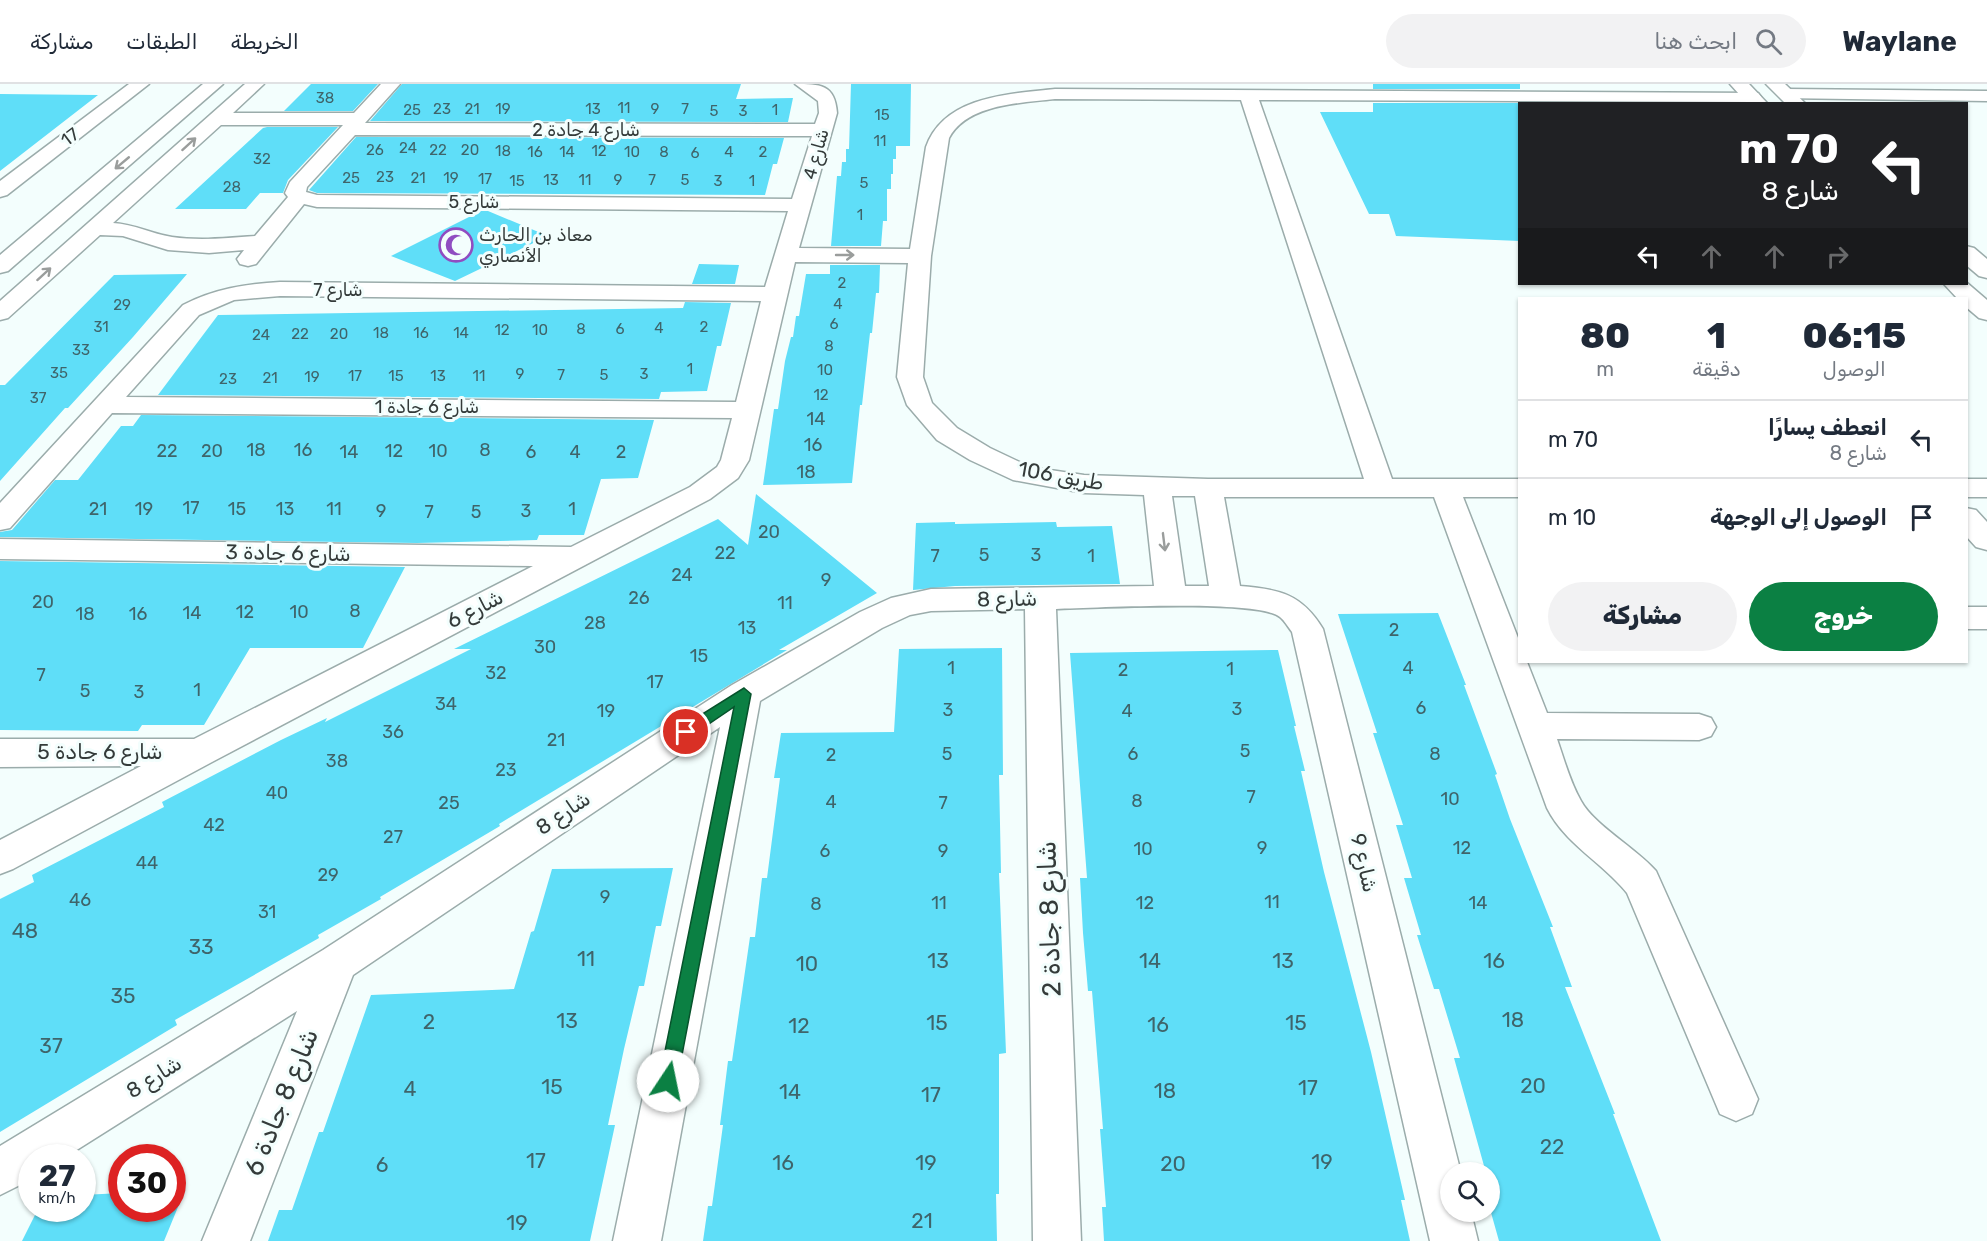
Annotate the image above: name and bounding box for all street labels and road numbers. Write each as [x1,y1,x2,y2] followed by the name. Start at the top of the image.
[532,119,640,142] street label: شارع 4 جادة 2
[57,123,83,151] street label: 17
[798,126,835,182] street label: شارع 4
[449,191,500,214] street label: شارع 5
[313,279,363,302] street label: شارع 7
[375,396,479,419] street label: شارع 6 جادة 1
[1016,456,1106,495] street label: طريق 106
[225,539,351,568] street label: شارع 6 جادة 3
[443,584,508,635] street label: شارع 6
[977,585,1037,614] street label: شارع 8
[37,739,163,766] street label: شارع 6 جادة 5
[531,785,596,841] street label: شارع 8
[1344,831,1383,895] street label: شارع 9
[1031,841,1070,997] street label: شارع 8 جادة 2
[238,1024,327,1181] street label: شارع 8 جادة 6
[122,1050,187,1105] street label: شارع 8

